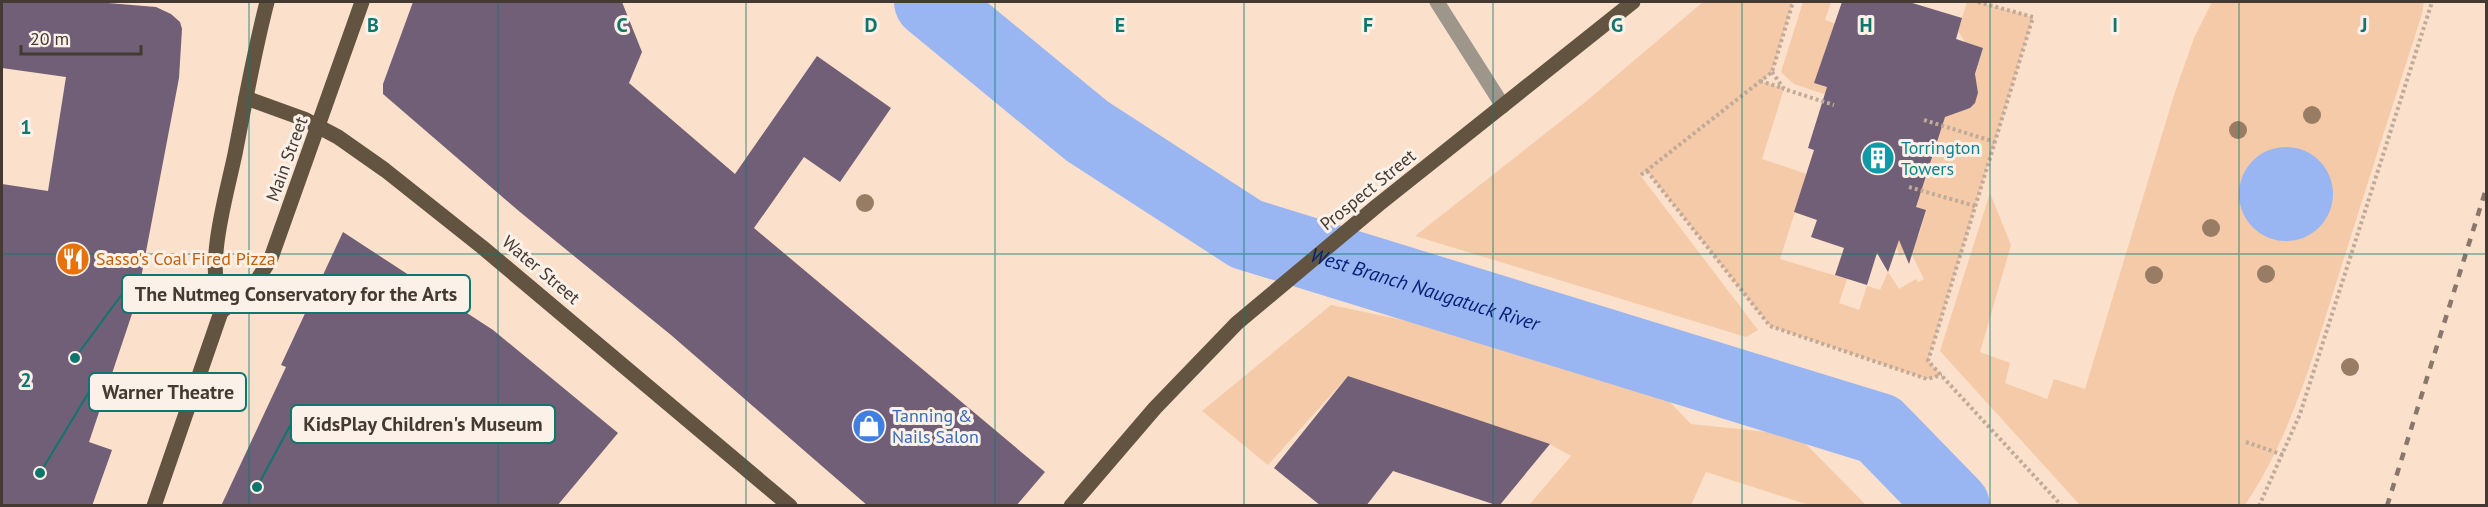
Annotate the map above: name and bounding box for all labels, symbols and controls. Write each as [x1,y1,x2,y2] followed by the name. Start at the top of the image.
[367,12,379,38] text: B
[616,12,628,38] text: C
[865,12,878,38] text: D
[1115,12,1125,38] text: E
[1363,12,1373,38] text: F
[1611,12,1623,38] text: G
[1859,12,1873,38] text: H
[2112,12,2118,38] text: I
[2360,12,2367,38] text: J
[21,18,141,56] scale bar
[30,27,69,50] text: 20 m
[261,113,312,204] street label: Main Street
[20,114,32,140] text: 1
[1901,136,1980,180] place label: Torrington Towers
[1860,140,1896,176] building icon: Torrington Towers
[1315,144,1420,235] street label: Prospect Street
[498,230,585,309] street label: Water Street
[55,241,91,277] restaurant icon: Sasso's Coal Fired Pizza
[1307,242,1544,337] water label: West Branch Naugatuck River
[96,247,276,270] place label: Sasso's Coal Fired Pizza
[122,275,470,313] callout: The Nutmeg Conservatory for the Arts
[135,281,457,307] text: The Nutmeg Conservatory for the Arts
[20,367,32,393] text: 2
[89,373,246,411] callout: Warner Theatre
[102,379,234,405] text: Warner Theatre
[892,404,979,448] place label: Tanning & Nails Salon
[291,405,555,443] callout: KidsPlay Children's Museum
[851,408,887,444] shop icon: Tanning & Nails Salon
[303,411,543,437] text: KidsPlay Children's Museum

